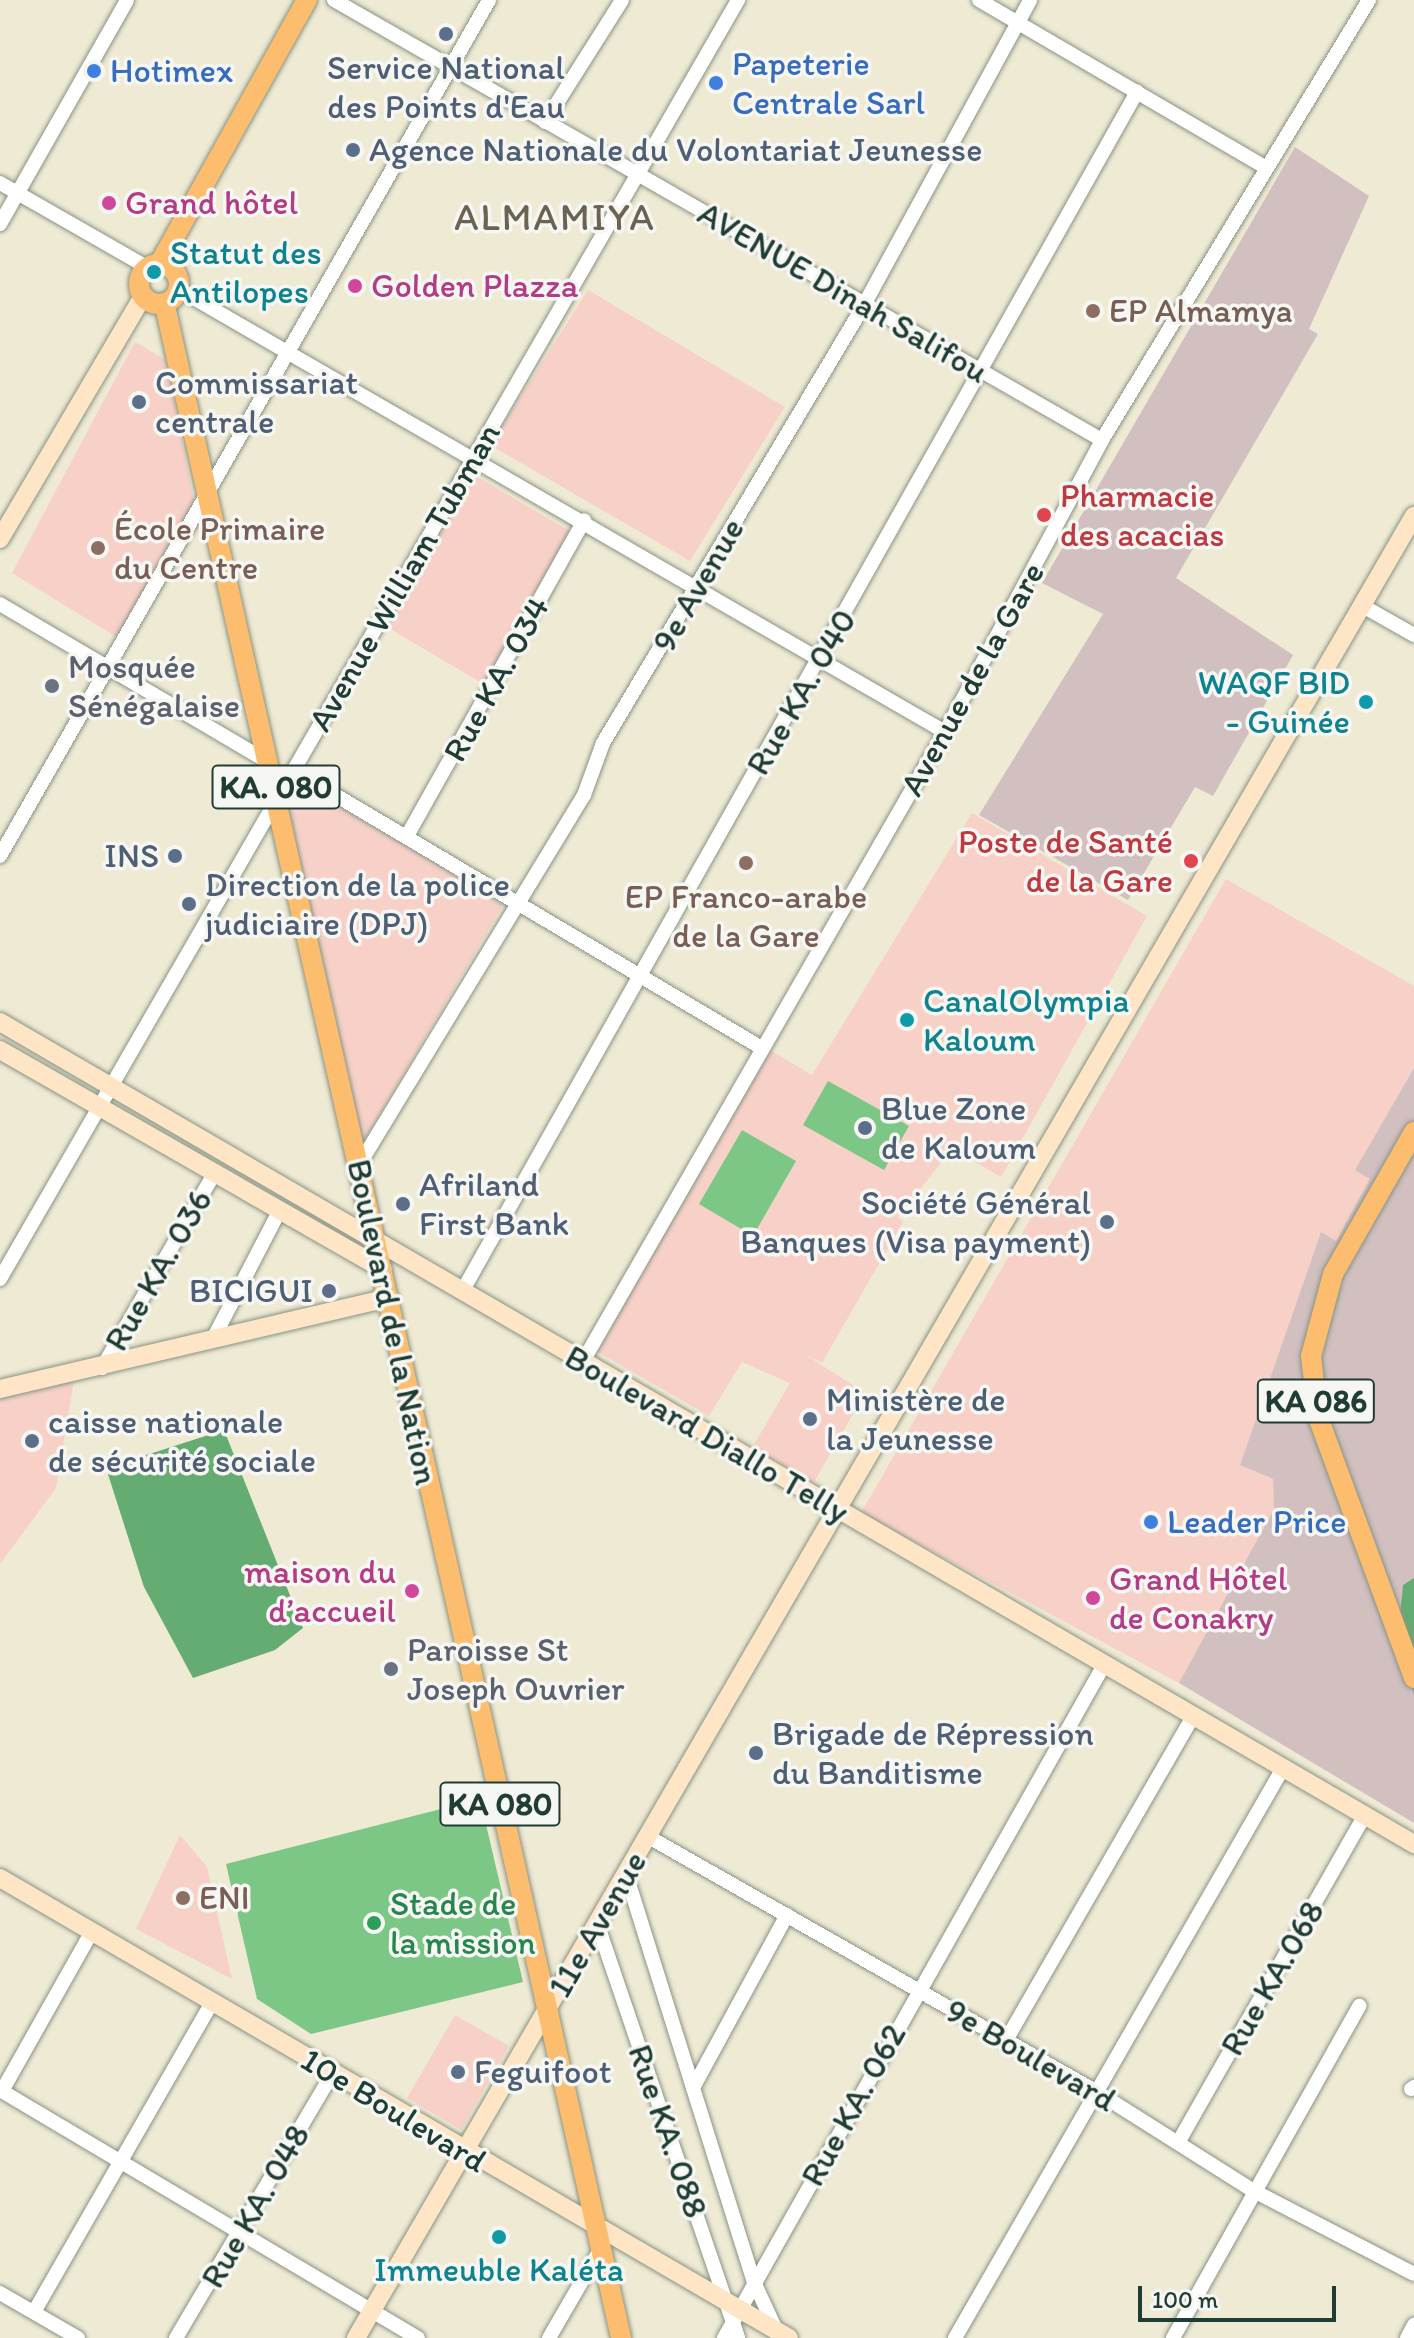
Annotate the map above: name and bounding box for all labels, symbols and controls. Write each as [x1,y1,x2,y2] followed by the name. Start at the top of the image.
[437,25,455,43] marker: Service National des Points d'Eau
[732,43,926,122] place label: Papeterie Centrale Sarl
[327,47,565,126] place label: Service National des Points d'Eau
[110,51,233,91] place label: Hotimex
[85,62,103,80] marker: Hotimex
[707,74,725,92] marker: Papeterie Centrale Sarl
[369,130,980,170] place label: Agence Nationale du Volontariat Jeunesse
[344,141,362,159] marker: Agence Nationale du Volontariat Jeunesse
[125,183,298,223] place label: Grand hôtel
[691,192,995,392] street label: AVENUE Dinah Salifou
[100,194,118,212] marker: Grand hôtel
[454,195,656,241] district label: ALMAMIYA
[170,232,321,312] place label: Statut des Antilopes
[145,263,163,281] marker: Statut des Antilopes
[371,266,577,306] place label: Golden Plazza
[346,277,364,295] marker: Golden Plazza
[1109,291,1293,331] place label: EP Almamya
[1084,302,1102,320] marker: EP Almamya
[155,362,358,442] place label: Commissariat centrale
[130,393,148,411] marker: Commissariat centrale
[299,415,509,739] street label: Avenue William Tubman
[1060,475,1225,554] place label: Pharmacie des acacias
[1035,506,1053,524] marker: Pharmacie des acacias
[114,508,324,588] place label: École Primaire du Centre
[643,511,753,659] street label: 9e Avenue
[89,539,107,557] marker: École Primaire du Centre
[891,554,1053,804] street label: Avenue de la Gare
[434,589,558,769] street label: Rue KA. 034
[737,602,865,782] street label: Rue KA. 040
[68,646,240,726] place label: Mosquée Sénégalaise
[1194,662,1350,742] place label: WAQF BID - Guinée
[43,677,61,695] marker: Mosquée Sénégalaise
[1357,693,1375,711] marker: WAQF BID - Guinée
[210,759,342,815] road number: KA. 080
[958,821,1173,900] place label: Poste de Santé de la Gare
[104,836,159,876] place label: INS
[166,847,184,865] marker: INS
[1180,850,1202,872] marker: Poste de Santé de la Gare
[737,854,755,872] marker: EP Franco-arabe de la Gare
[205,864,511,944] place label: Direction de la police judiciaire (DPJ)
[625,876,867,956] place label: EP Franco-arabe de la Gare
[180,895,198,913] marker: Direction de la police judiciaire (DPJ)
[923,980,1129,1060] place label: CanalOlympia Kaloum
[898,1011,916,1029] marker: CanalOlympia Kaloum
[881,1088,1036,1168] place label: Blue Zone de Kaloum
[856,1119,874,1137] marker: Blue Zone de Kaloum
[339,1155,447,1489] street label: Boulevard de la Nation
[419,1164,570,1244] place label: Afriland First Bank
[95,1182,221,1358] street label: Rue KA. 036
[738,1182,1091,1262] place label: Société Général Banques (Visa payment)
[394,1195,412,1213] marker: Afriland First Bank
[1098,1213,1116,1231] marker: Société Général Banques (Visa payment)
[189,1271,313,1311] place label: BICIGUI
[320,1282,338,1300] marker: BICIGUI
[560,1337,854,1531] street label: Boulevard Diallo Telly
[1256,1373,1376,1429] road number: KA 086
[826,1379,1006,1458] place label: Ministère de la Jeunesse
[48,1401,315,1480] place label: caisse nationale de sécurité sociale
[801,1410,819,1428] marker: Ministère de la Jeunesse
[23,1432,41,1450] marker: caisse nationale de sécurité sociale
[1167,1502,1346,1542] place label: Leader Price
[1142,1513,1160,1531] marker: Leader Price
[244,1551,396,1630] place label: maison du d’accueil
[1109,1558,1287,1638] place label: Grand Hôtel de Conakry
[403,1582,421,1600] marker: maison du d’accueil
[1084,1589,1102,1607] marker: Grand Hôtel de Conakry
[407,1629,624,1708] place label: Paroisse St Joseph Ouvrier
[382,1660,400,1678] marker: Paroisse St Joseph Ouvrier
[772,1713,1093,1792] place label: Brigade de Répression du Banditisme
[747,1744,765,1762] marker: Brigade de Répression du Banditisme
[438,1776,562,1832] road number: KA 080
[539,1844,655,2004] street label: 11e Avenue
[199,1878,250,1918] place label: ENI
[390,1883,538,1962] place label: Stade de la mission
[174,1889,192,1907] marker: ENI
[1211,1893,1333,2063] street label: Rue KA.068
[365,1914,383,1932] marker: Stade de la mission
[938,1990,1124,2120] street label: 9e Boulevard
[792,2017,914,2193] street label: Rue KA. 062
[293,2038,495,2182] street label: 10e Boulevard
[619,2039,717,2223] street label: Rue KA. 088
[474,2052,611,2092] place label: Feguifoot
[449,2063,467,2081] marker: Feguifoot
[192,2117,318,2295] street label: Rue KA. 048
[490,2228,508,2246] marker: Immeuble Kaléta
[374,2250,624,2290] place label: Immeuble Kaléta
[1142,2270,1340,2320] scale bar
[1152,2285,1218,2314] text: 100 m

